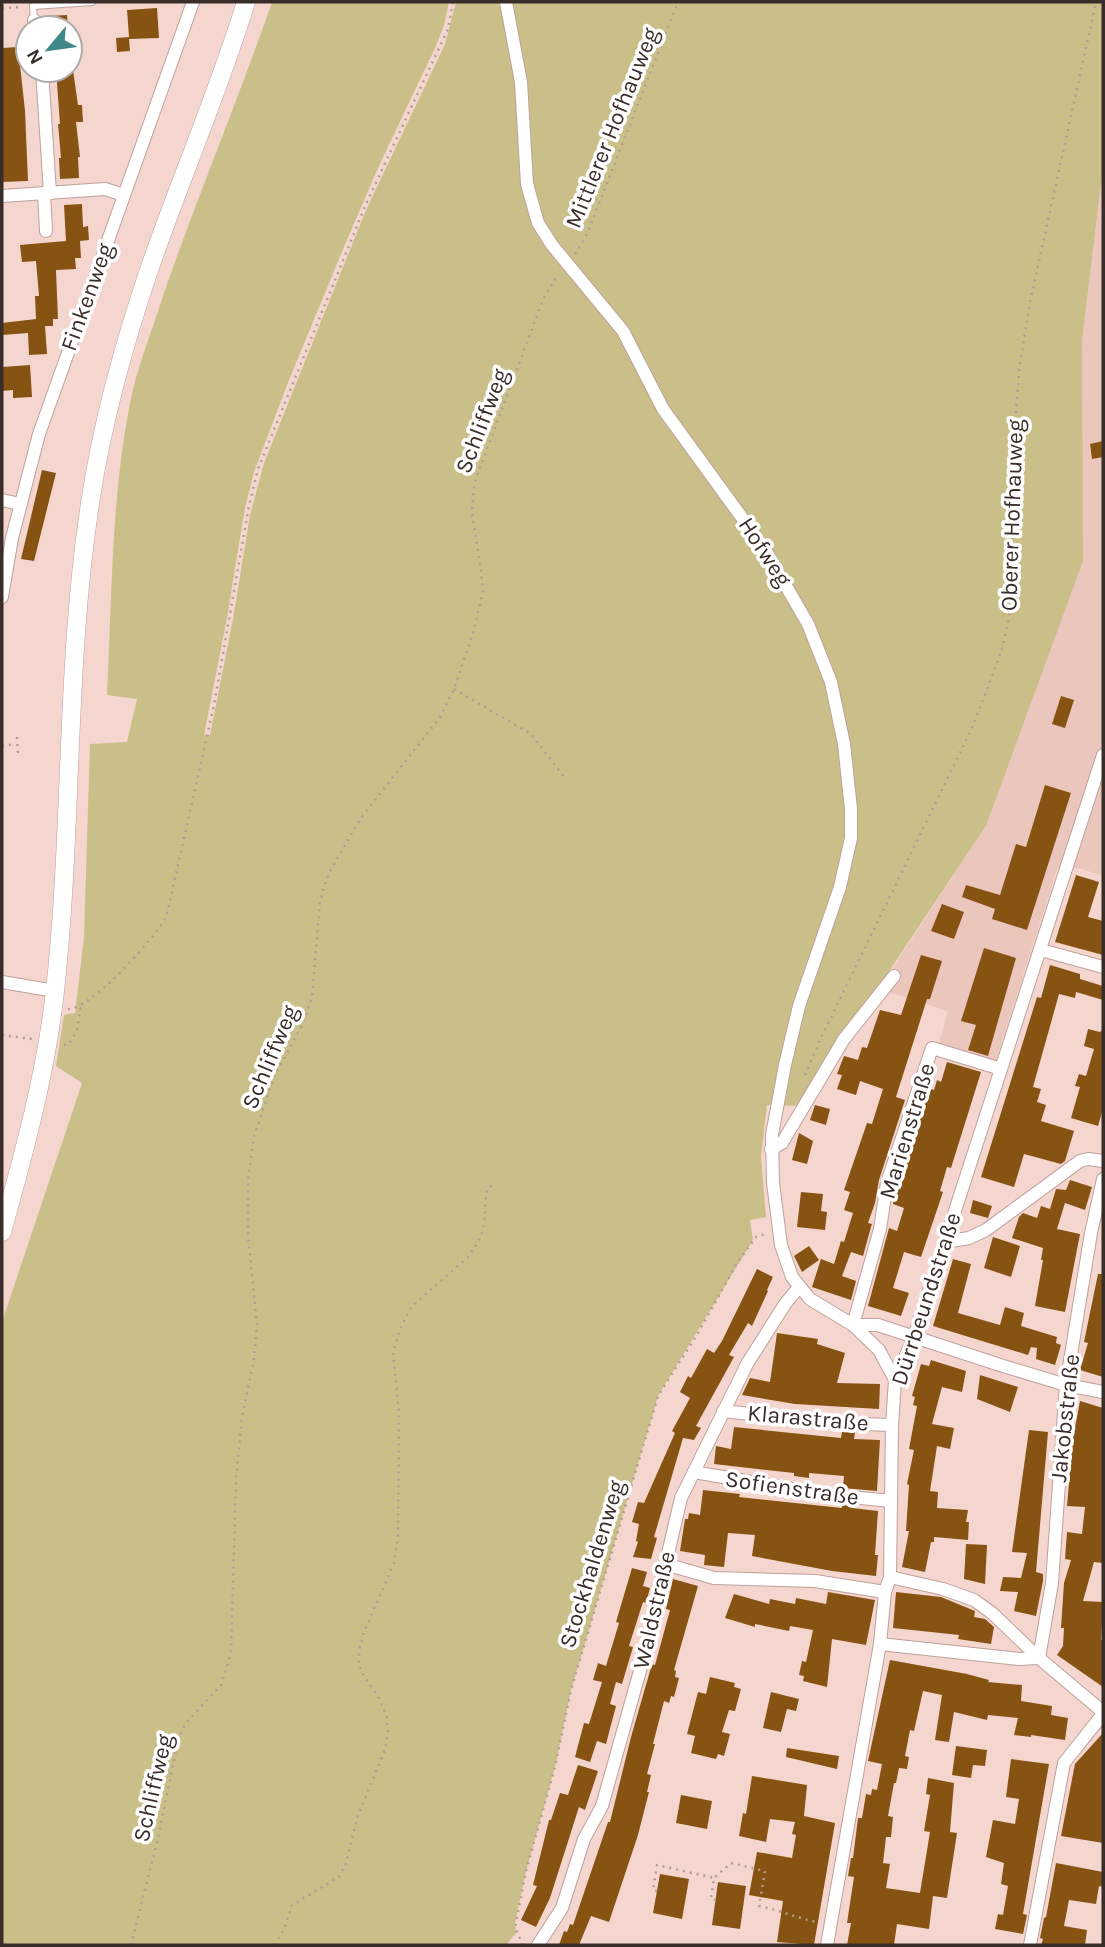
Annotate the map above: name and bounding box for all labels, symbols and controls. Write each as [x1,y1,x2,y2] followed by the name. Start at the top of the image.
[14,14,84,84] north arrow
[559,24,665,232] street label: Mittlerer Hofhauweg
[22,45,48,68] text: N
[55,239,119,355] street label: Finkenweg
[450,365,514,477] street label: Schliffweg
[995,419,1029,611] street label: Oberer Hofhauweg
[733,512,797,592] street label: Hofweg
[236,1001,304,1113] street label: Schliffweg
[874,1060,940,1202] street label: Marienstraße
[885,1209,967,1389] street label: Dürrbeundstraße
[1045,1353,1085,1483] street label: Jakobstraße
[746,1399,870,1437] street label: Klarastraße
[724,1465,860,1511] street label: Sofienstraße
[554,1477,630,1651] street label: Stockhaldenweg
[627,1548,681,1672] street label: Waldstraße
[127,1731,179,1845] street label: Schliffweg

